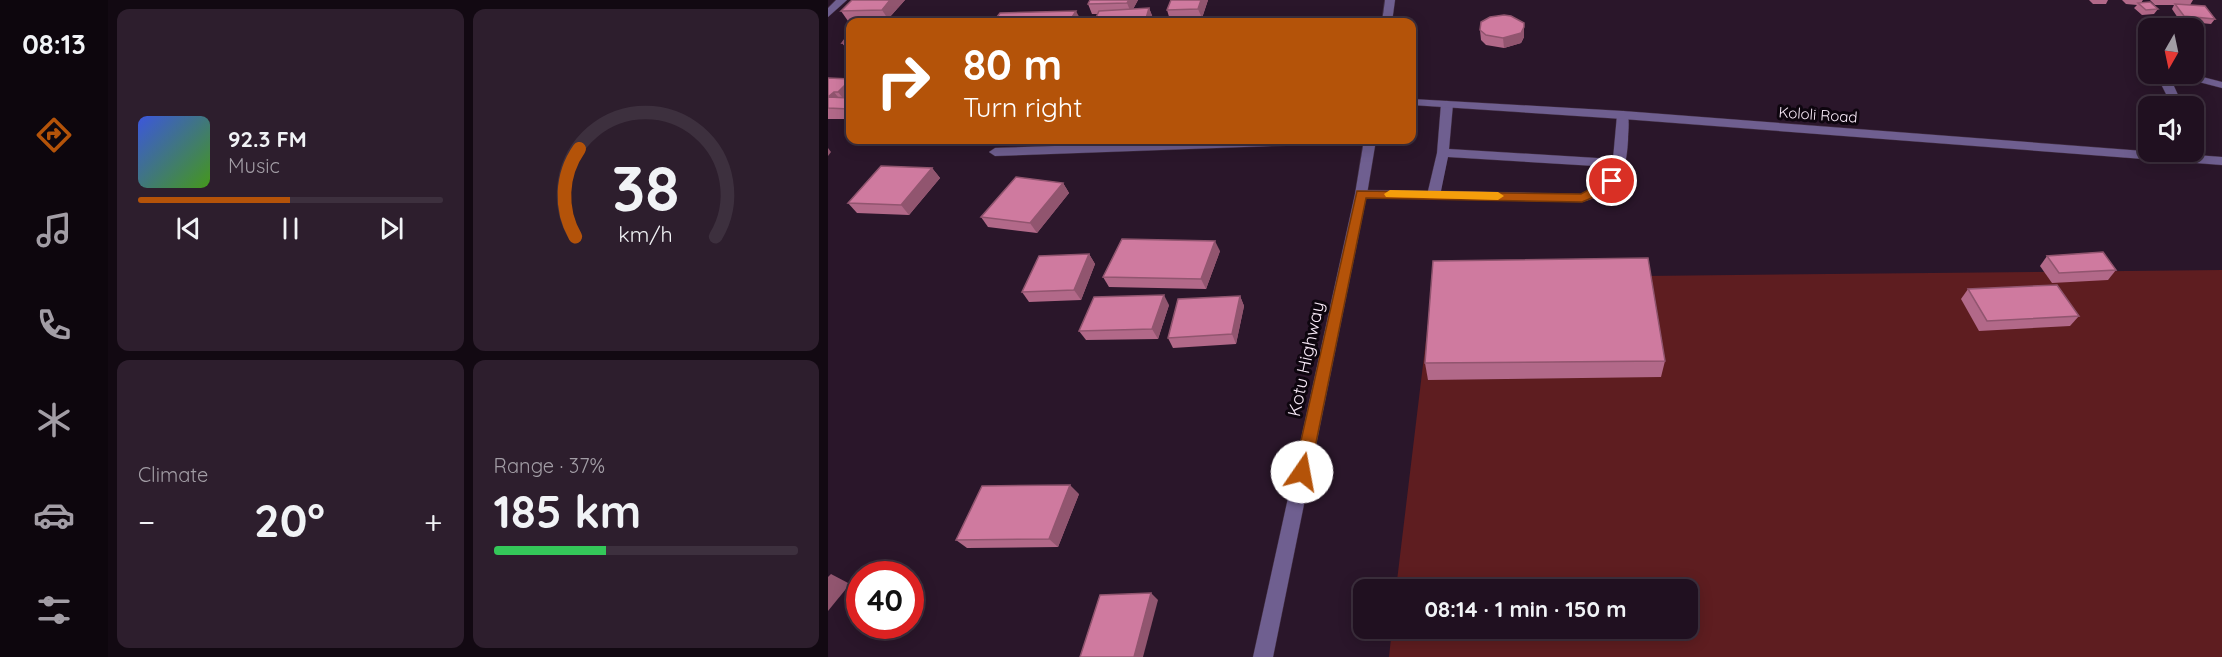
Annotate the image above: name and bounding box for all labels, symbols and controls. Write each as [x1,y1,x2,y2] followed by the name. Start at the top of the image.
[2138,18,2204,84] north arrow
[2138,18,2204,162] map controls
[22,27,86,61] text: 08:13
[963,38,1062,91] text: 80 m
[864,42,942,120] icon: right
[963,90,1082,124] text: Turn right
[2138,96,2204,162] button: sound
[1778,102,1858,127] street label: Kololi Road
[33,114,75,156] icon: directions
[228,125,307,153] text: 92.3 FM
[612,149,680,227] text: 38
[228,153,280,178] text: Music
[1586,155,1637,206] pin
[1595,164,1628,197] icon: arrive
[33,209,75,251] icon: music
[172,212,205,245] icon: previous
[274,212,307,245] icon: pause
[375,212,408,245] icon: next
[619,222,673,248] text: km/h
[1282,299,1329,418] street label: Kotu Highway
[33,304,75,346] icon: phone
[33,399,75,441] icon: climate
[1270,440,1334,504] position arrow
[494,453,605,478] text: Range · 37%
[138,462,208,487] text: Climate
[494,483,641,539] text: 185 km
[254,492,325,548] text: 20°
[33,494,75,536] icon: car
[138,501,155,542] text: −
[424,501,442,542] text: +
[846,561,924,639] speed limit sign: 40
[33,589,75,631] icon: filters
[1425,595,1626,623] text: 08:14 · 1 min · 150 m

